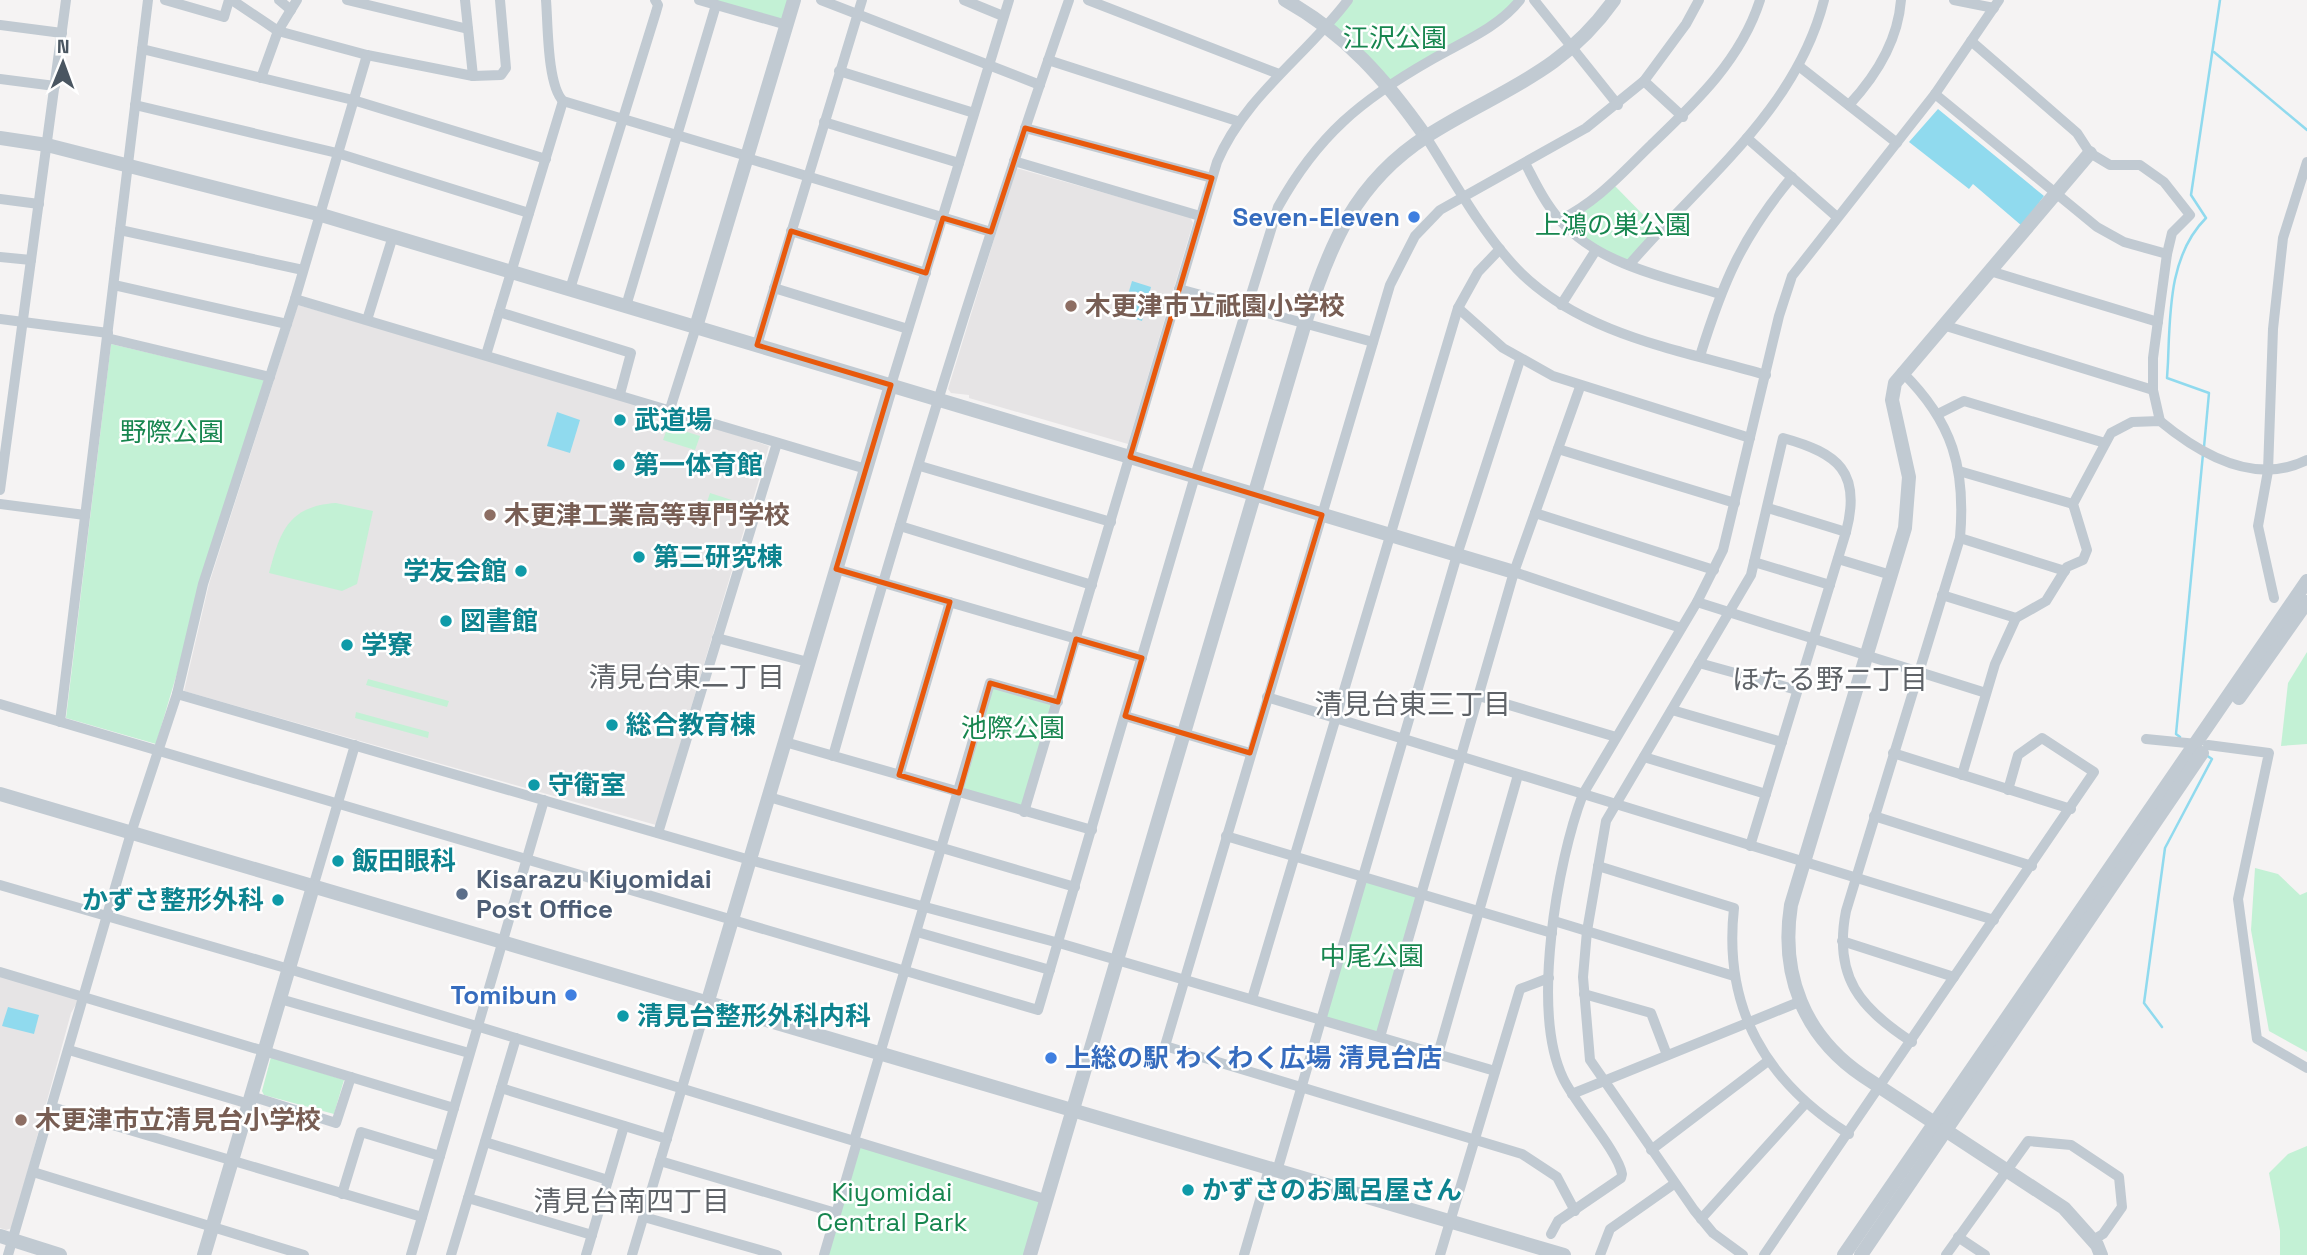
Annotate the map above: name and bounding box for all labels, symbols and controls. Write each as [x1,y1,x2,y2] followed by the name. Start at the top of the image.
[1343,21,1447,55] park label: 江沢公園
[28,28,98,98] north arrow
[57,34,70,59] text: N
[1233,200,1400,234] place label: Seven-Eleven
[1535,208,1691,242] park label: 上鴻の巣公園
[1406,209,1422,225] marker: Seven-Eleven
[1085,289,1345,323] place label: 木更津市立祇園小学校
[1063,298,1079,314] marker: 木更津市立祇園小学校
[634,403,712,437] place label: 武道場
[612,412,628,428] marker: 武道場
[120,415,224,449] park label: 野際公園
[633,448,763,482] place label: 第一体育館
[611,457,627,473] marker: 第一体育館
[504,498,790,532] place label: 木更津工業高等専門学校
[482,507,498,523] marker: 木更津工業高等専門学校
[653,540,783,574] place label: 第三研究棟
[631,549,647,565] marker: 第三研究棟
[403,554,507,588] place label: 学友会館
[513,563,529,579] marker: 学友会館
[460,604,538,638] place label: 図書館
[438,613,454,629] marker: 図書館
[361,628,413,662] place label: 学寮
[339,637,355,653] marker: 学寮
[589,659,785,695] district label: 清見台東二丁目
[1732,661,1928,697] district label: ほたる野二丁目
[1315,686,1511,722] district label: 清見台東三丁目
[626,708,756,742] place label: 総合教育棟
[961,711,1065,745] park label: 池際公園
[604,717,620,733] marker: 総合教育棟
[548,768,626,802] place label: 守衛室
[526,777,542,793] marker: 守衛室
[352,844,456,878] place label: 飯田眼科
[330,853,346,869] marker: 飯田眼科
[476,862,712,926] place label: Kisarazu Kiyomidai Post Office
[82,883,264,917] place label: かずさ整形外科
[454,886,470,902] marker: Kisarazu Kiyomidai Post Office
[270,892,286,908] marker: かずさ整形外科
[1320,939,1424,973] park label: 中尾公園
[451,978,557,1012] place label: Tomibun
[563,987,579,1003] marker: Tomibun
[637,999,871,1033] place label: 清見台整形外科内科
[615,1008,631,1024] marker: 清見台整形外科内科
[1065,1041,1442,1075] place label: 上総の駅 わくわく広場 清見台店
[1043,1050,1059,1066] marker: 上総の駅 わくわく広場 清見台店
[35,1103,321,1137] place label: 木更津市立清見台小学校
[13,1112,29,1128] marker: 木更津市立清見台小学校
[1202,1173,1462,1207] place label: かずさのお風呂屋さん
[816,1175,968,1239] park label: Kiyomidai Central Park
[1180,1182,1196,1198] marker: かずさのお風呂屋さん
[534,1183,730,1219] district label: 清見台南四丁目

